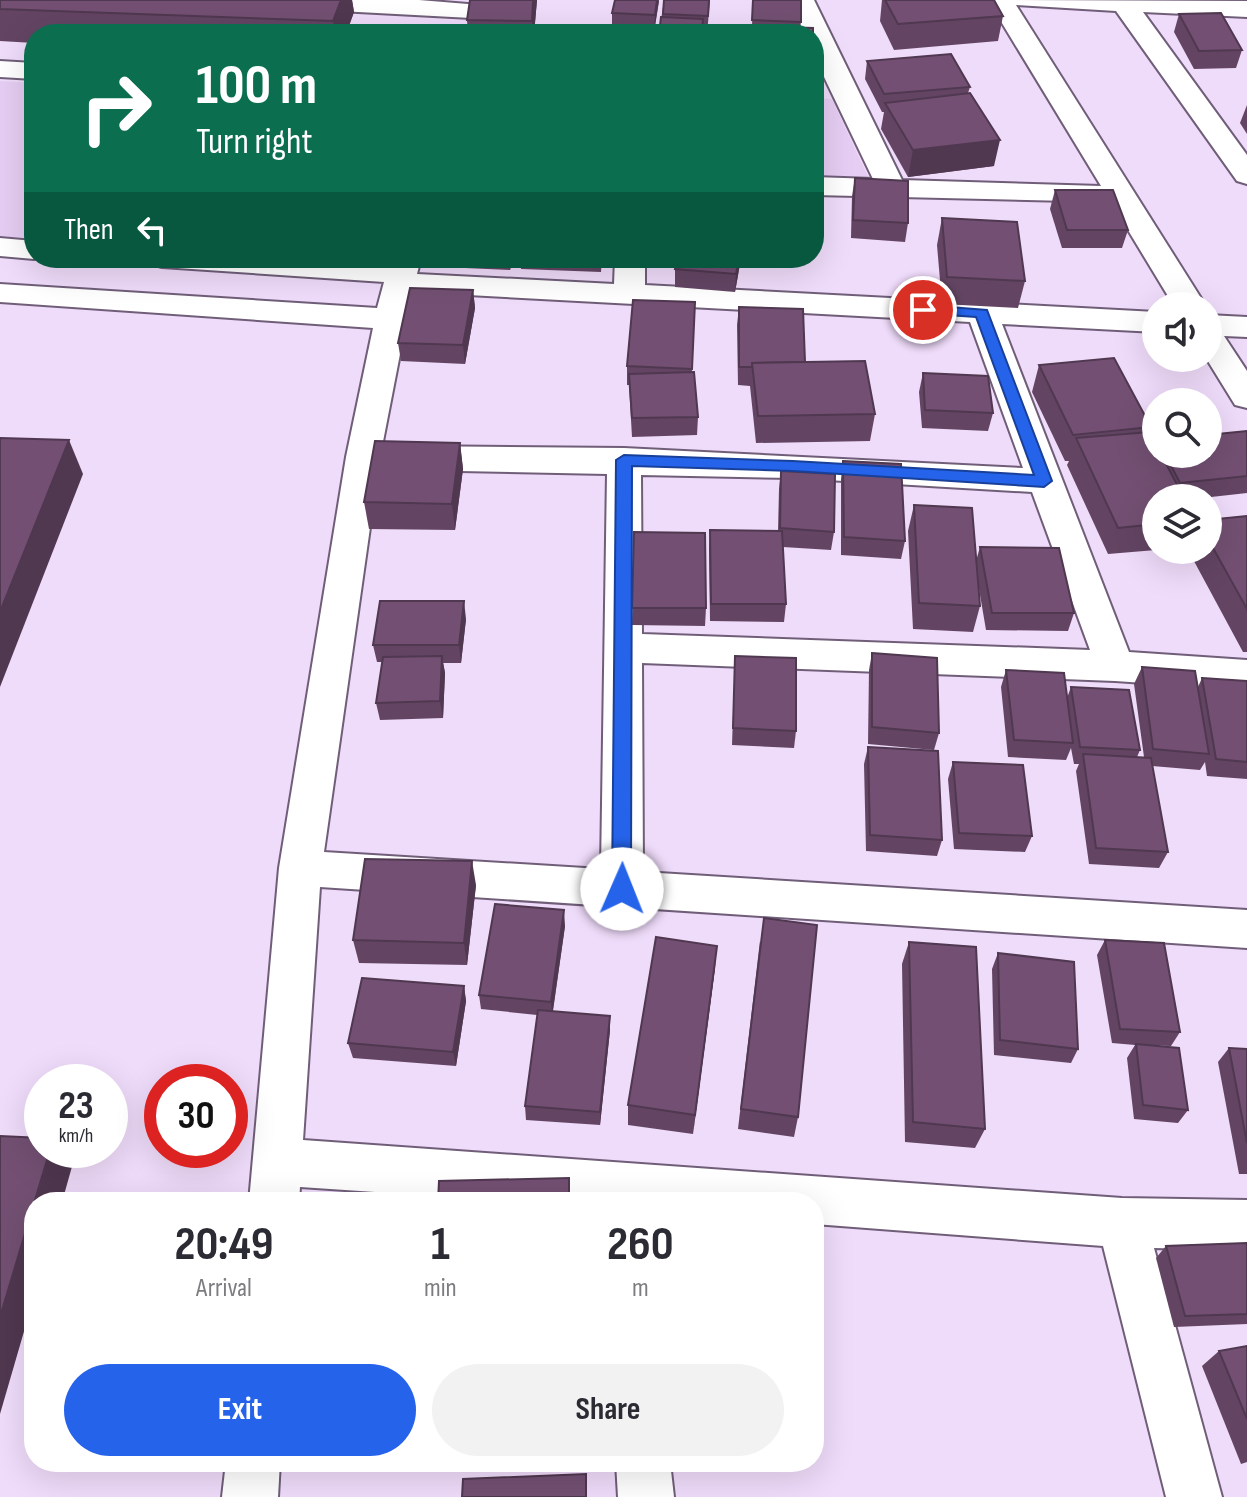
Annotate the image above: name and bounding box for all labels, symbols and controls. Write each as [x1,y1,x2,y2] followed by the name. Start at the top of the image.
[196,53,317,120] text: 100 m
[64,56,168,160] icon: right
[196,121,313,164] text: Turn right
[130,208,174,252] icon: left
[64,212,114,248] text: Then
[889,276,957,344] pin
[901,288,945,332] icon: arrive
[1142,292,1222,564] map controls
[1142,292,1222,372] button: sound
[1142,388,1222,468] button: search
[1142,484,1222,564] button: layers
[580,847,664,931] position arrow
[144,1064,248,1168] speed limit sign: 30
[58,1082,94,1130] text: 23
[59,1124,93,1148] text: km/h
[174,1216,274,1273] text: 20:49
[431,1216,450,1273] text: 1
[607,1216,674,1273] text: 260
[196,1273,252,1304] text: Arrival
[424,1273,457,1304] text: min
[632,1273,649,1304] text: m
[64,1364,416,1456] button: Exit
[432,1364,784,1456] button: Share

